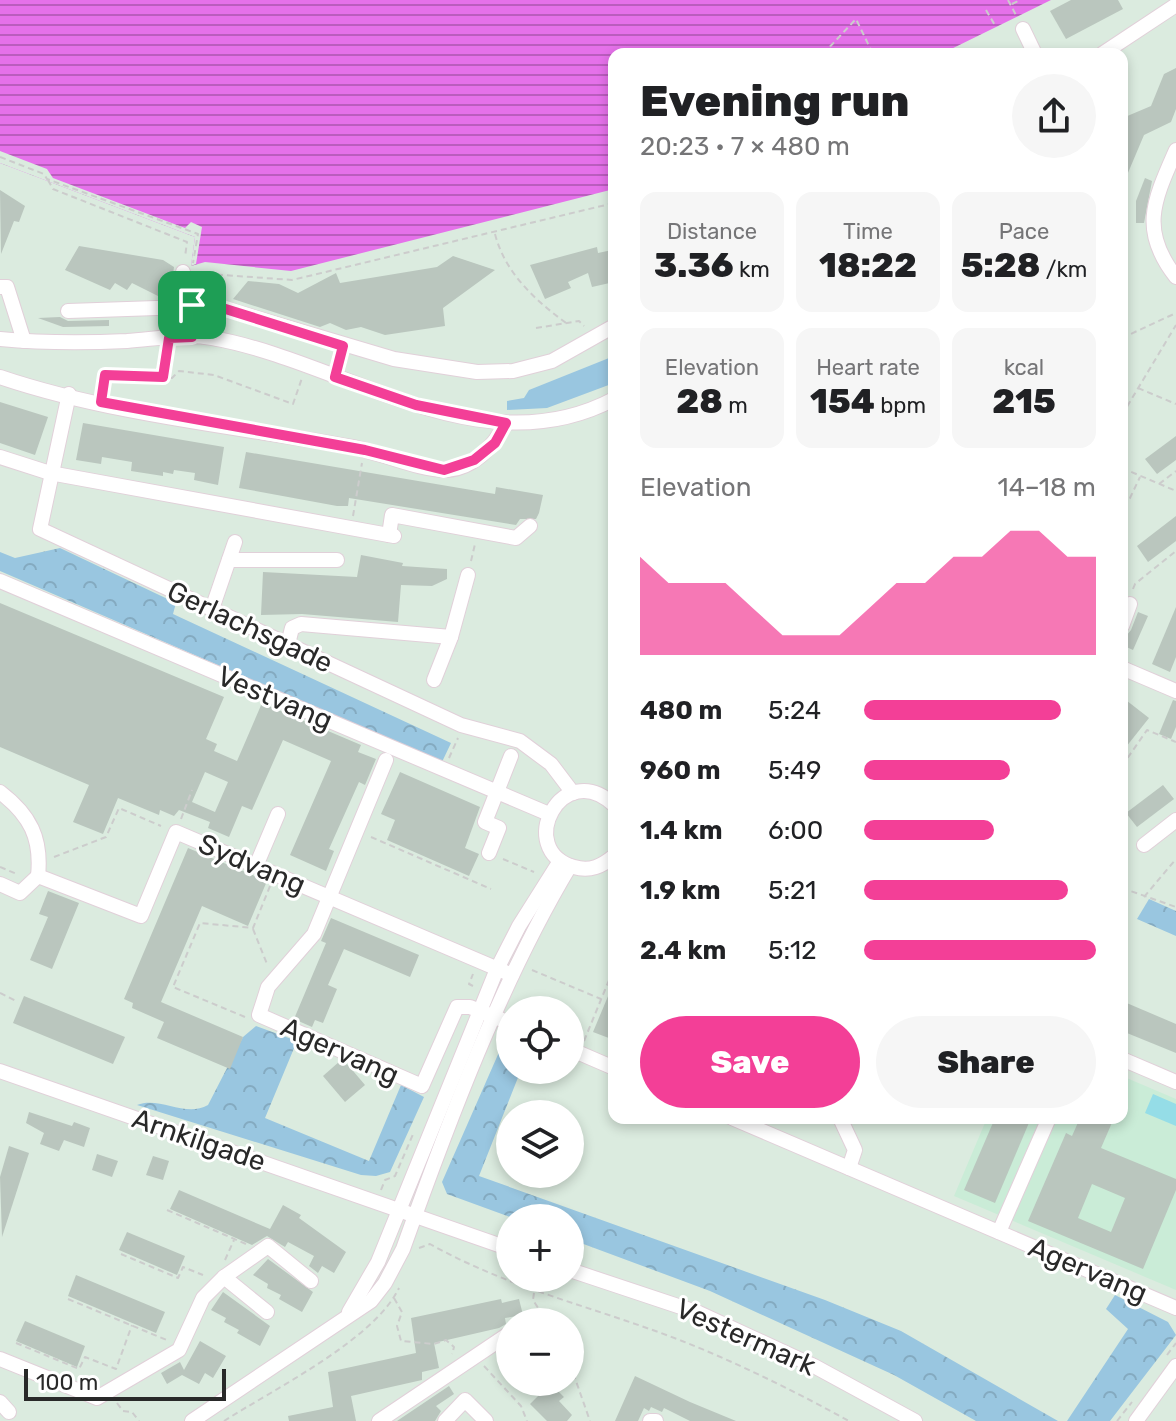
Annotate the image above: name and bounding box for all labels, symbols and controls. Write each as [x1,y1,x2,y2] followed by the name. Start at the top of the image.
[1012,74,1096,158] button: share
[640,75,909,127] text: Evening run
[640,131,850,162] text: 20:23 · 7 × 480 m
[667,218,757,245] text: Distance
[843,218,893,245] text: Time
[999,218,1049,245] text: Pace
[654,245,734,286] text: 3.36
[819,245,917,286] text: 18:22
[961,245,1040,286] text: 5:28
[734,256,770,283] text: km
[1040,256,1087,283] text: /km
[158,271,226,339] pin
[170,283,214,327] icon: arrive
[665,354,759,381] text: Elevation
[816,354,920,381] text: Heart rate
[1004,354,1044,381] text: kcal
[676,381,723,422] text: 28
[810,381,875,422] text: 154
[992,381,1056,422] text: 215
[723,392,748,419] text: m
[875,392,926,419] text: bpm
[640,472,751,503] text: Elevation
[998,472,1096,503] text: 14–18 m
[162,574,338,680] street label: Gerlachsgade
[212,659,338,737] street label: Vestvang
[640,695,722,726] text: 480 m
[768,695,821,726] text: 5:24
[640,755,721,786] text: 960 m
[768,755,821,786] text: 5:49
[640,815,722,846] text: 1.4 km
[768,815,823,846] text: 6:00
[193,827,311,901] street label: Sydvang
[640,875,721,906] text: 1.9 km
[768,875,817,906] text: 5:21
[640,935,726,966] text: 2.4 km
[768,935,817,966] text: 5:12
[496,996,584,1396] map controls
[496,996,584,1084] button: locate
[276,1010,404,1092] street label: Agervang
[640,1016,860,1108] button: Save
[876,1016,1096,1108] button: Share
[496,1100,584,1188] button: layers
[128,1102,270,1178] street label: Arnkilgade
[496,1204,584,1292] button: +
[1024,1230,1152,1310] street label: Agervang
[671,1292,822,1383] street label: Vestermark
[496,1308,584,1396] button: −
[24,1365,226,1401] scale bar
[36,1369,98,1396] text: 100 m

